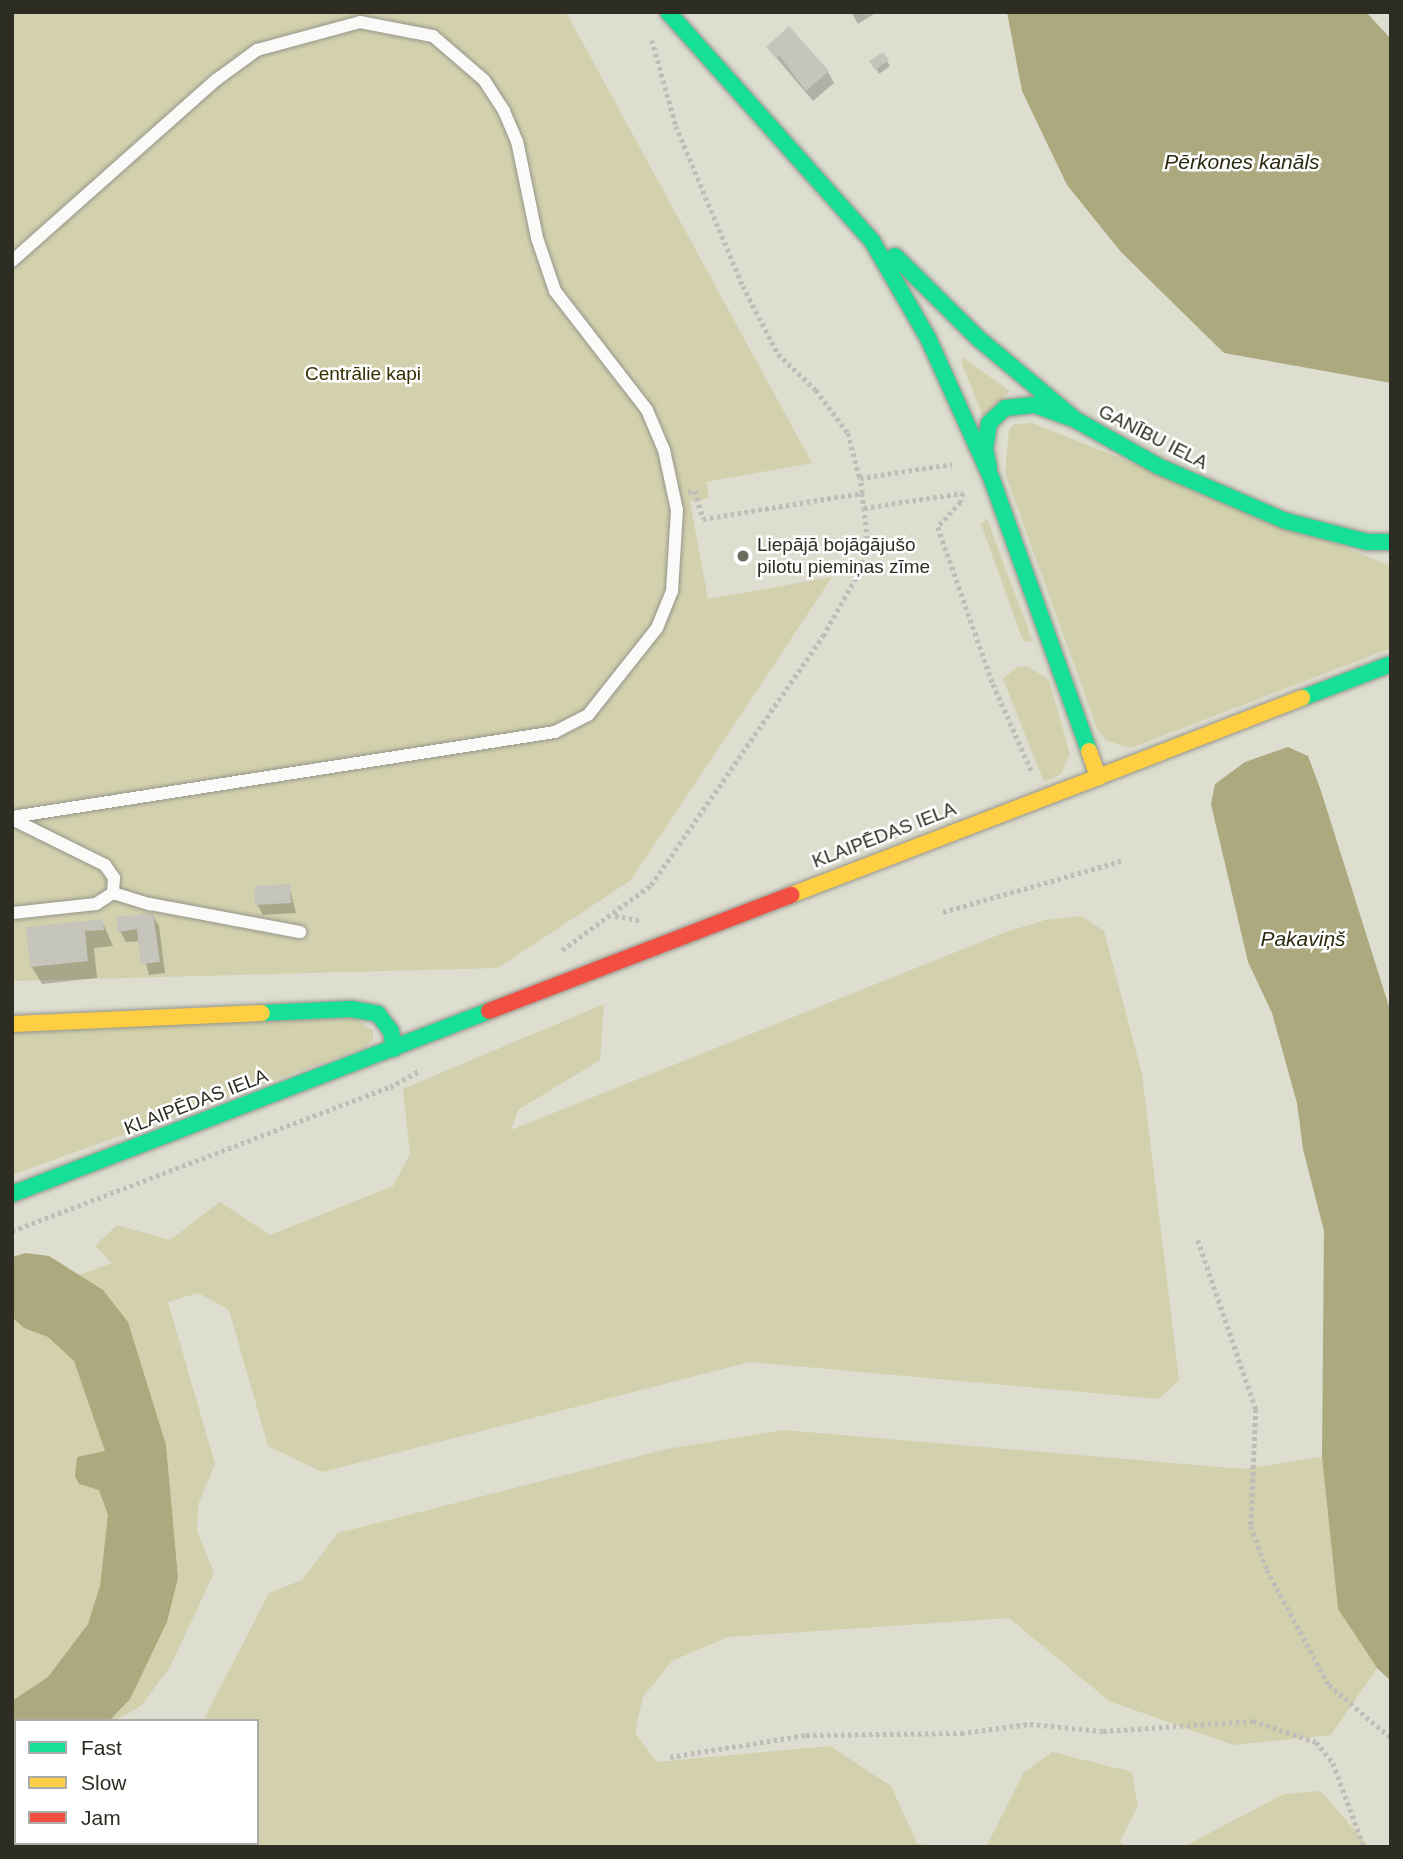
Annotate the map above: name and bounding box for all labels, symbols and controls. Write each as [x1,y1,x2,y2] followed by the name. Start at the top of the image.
[1164,149,1320,175] water label: Pērkones kanāls
[305,363,421,385] park label: Centrālie kapi
[1095,400,1211,474] street label: GANĪBU IELA
[757,534,930,578] place label: Liepājā bojāgājušo pilotu piemiņas zīme
[735,548,751,564] marker: Liepājā bojāgājušo pilotu piemiņas zīme
[809,797,959,873] street label: KLAIPĒDAS IELA
[1260,926,1346,952] water label: Pakaviņš
[121,1064,271,1140] street label: KLAIPĒDAS IELA
[14,1719,259,1845] legend
[81,1736,122,1759] text: Fast
[81,1771,127,1794] text: Slow
[81,1806,121,1829] text: Jam

